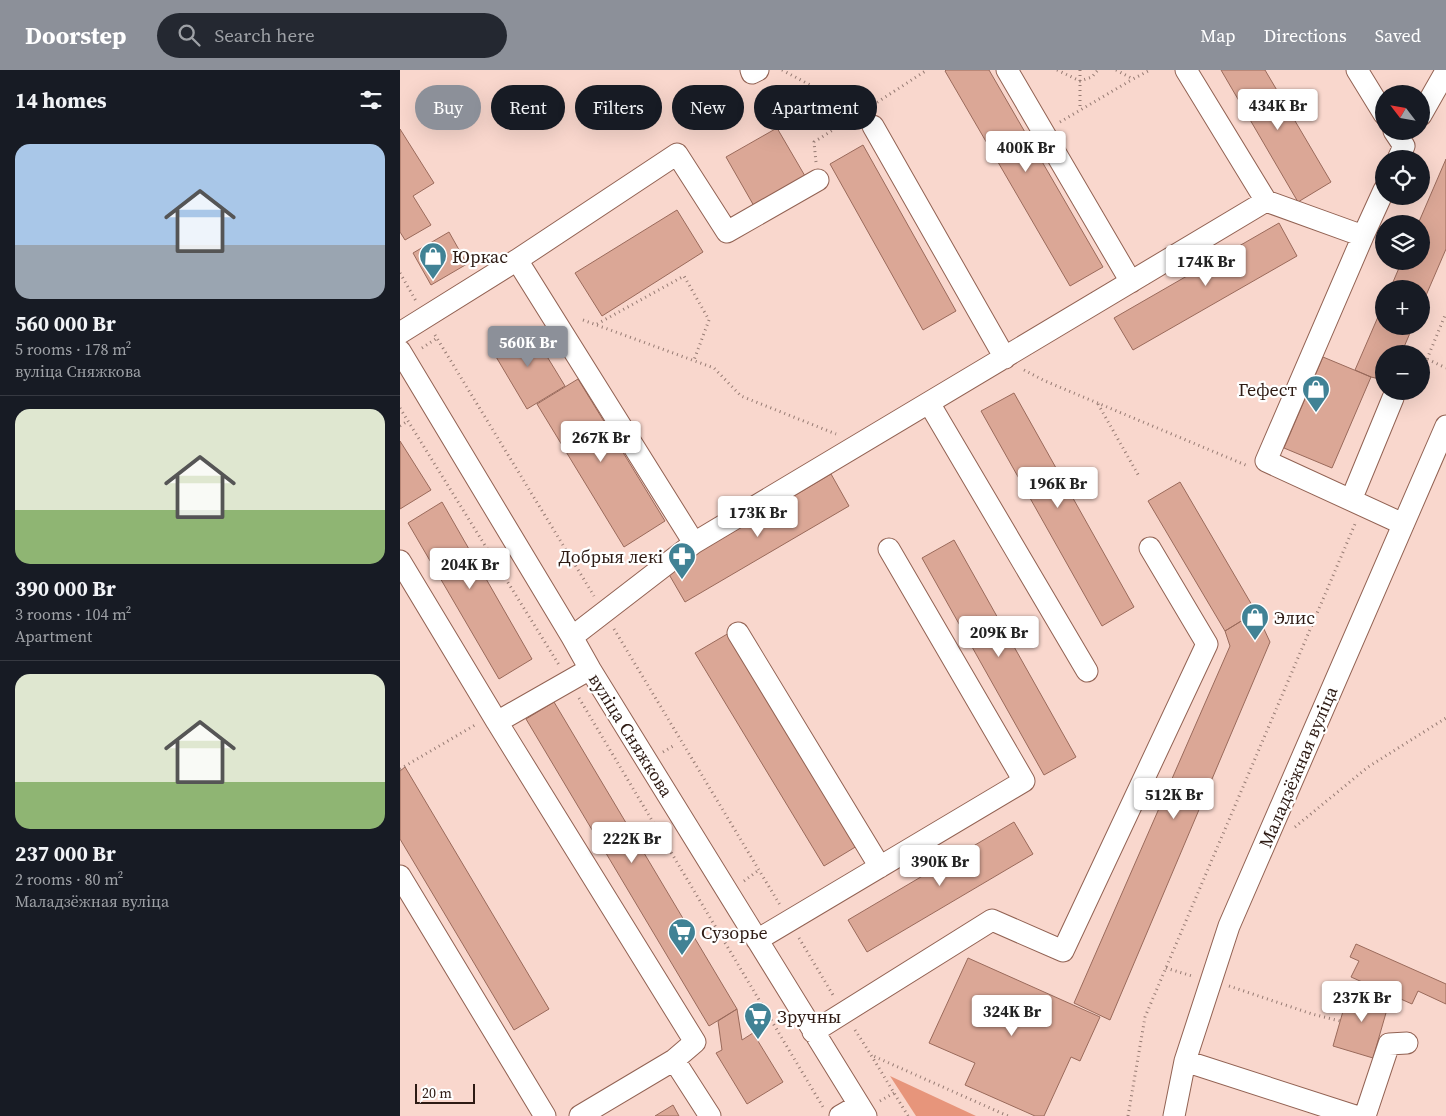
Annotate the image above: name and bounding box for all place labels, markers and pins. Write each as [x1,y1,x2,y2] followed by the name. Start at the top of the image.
[1232,88,1324,131] pin: 434K Br
[980,131,1072,173] pin: 400K Br
[418,241,448,280] shop icon: Юркас
[452,244,508,269] place label: Юркас
[1160,244,1252,287] pin: 174K Br
[482,326,574,368] pin: 560K Br
[1301,374,1331,413] shop icon: Гефест
[1238,377,1297,402] place label: Гефест
[555,420,647,463] pin: 267K Br
[1012,466,1104,509] pin: 196K Br
[712,496,804,538] pin: 173K Br
[667,541,697,580] pharmacy icon: Добрыя лекі
[559,544,663,569] place label: Добрыя лекі
[424,548,516,590] pin: 204K Br
[1240,602,1270,641] shop icon: Элис
[1274,605,1315,630] place label: Элис
[953,616,1045,658] pin: 209K Br
[1128,778,1220,820] pin: 512K Br
[586,822,678,864] pin: 222K Br
[894,844,986,887] pin: 390K Br
[667,917,697,956] supermarket icon: Сузорье
[701,920,768,945] place label: Сузорье
[1316,980,1408,1023] pin: 237K Br
[966,994,1058,1037] pin: 324K Br
[743,1001,773,1040] supermarket icon: Зручны
[777,1004,841,1029] place label: Зручны

